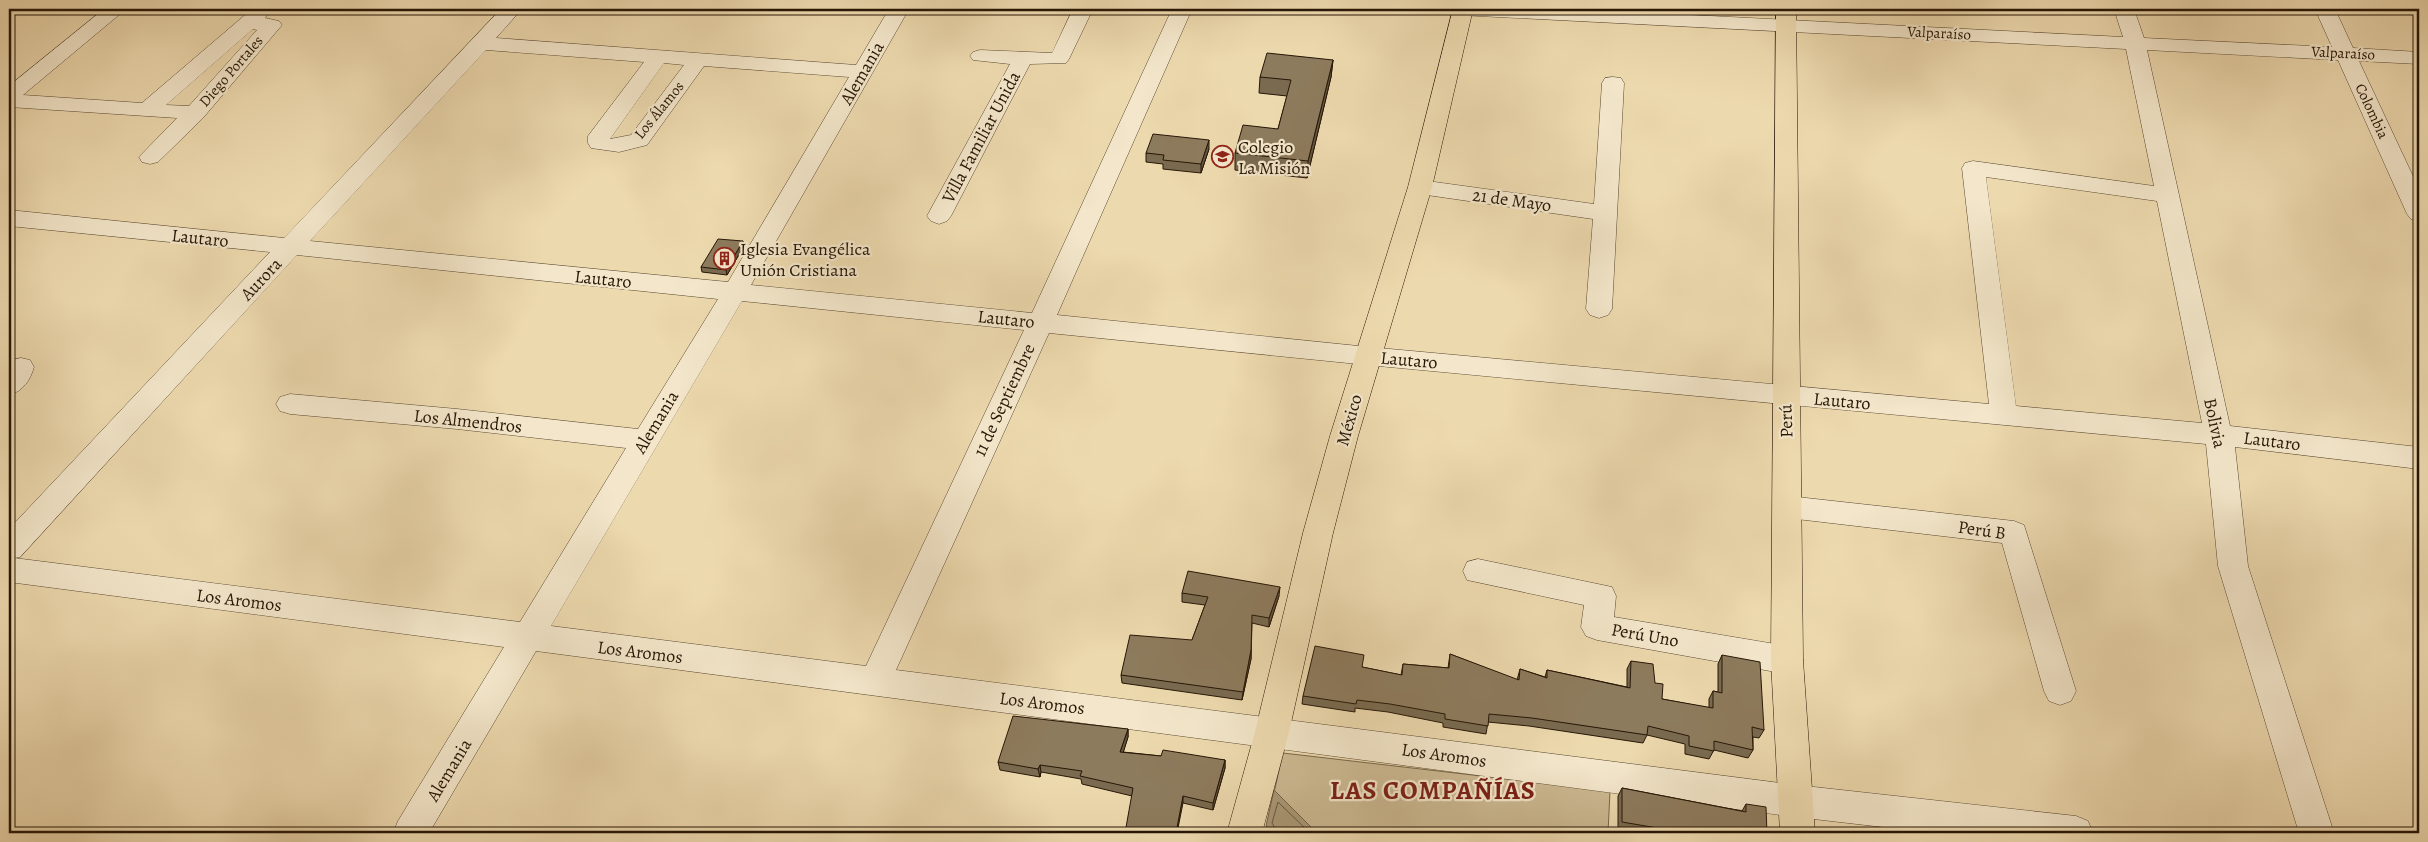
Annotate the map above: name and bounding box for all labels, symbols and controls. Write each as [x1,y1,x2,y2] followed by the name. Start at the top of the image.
[1906,21,1971,45] street label: Valparaíso
[194,31,268,111] street label: Diego Portales
[834,36,890,110] street label: Alemania
[2310,41,2375,65] street label: Valparaíso
[936,66,1026,208] street label: Villa Familiar Unida
[629,77,689,143] street label: Los Álamos
[2350,80,2394,142] street label: Colombia
[1238,135,1310,180] place label: Colegio La Misión
[1210,145,1234,169] school or university icon: Colegio La Misión
[1471,183,1553,217] street label: 21 de Mayo
[170,223,230,253] street label: Lautaro
[740,237,871,282] place label: Iglesia Evangélica Unión Cristiana
[712,247,736,271] building icon: Iglesia Evangélica Unión Cristiana
[234,252,287,306] street label: Aurora
[573,264,633,294] street label: Lautaro
[976,304,1036,334] street label: Lautaro
[967,340,1041,460] street label: 11 de Septiembre
[1379,346,1439,374] street label: Lautaro
[627,386,684,459] street label: Alemania
[1812,387,1872,415] street label: Lautaro
[1330,391,1368,449] street label: México
[2198,396,2232,451] street label: Bolivia
[413,403,523,439] street label: Los Almendros
[1773,403,1799,438] street label: Perú
[2242,426,2302,456] street label: Lautaro
[1957,515,2007,545] street label: Perú B
[195,583,283,617] street label: Los Aromos
[1609,617,1681,653] street label: Perú Uno
[596,635,684,669] street label: Los Aromos
[998,686,1086,720] street label: Los Aromos
[420,734,477,807] street label: Alemania
[1400,737,1488,773] street label: Los Aromos
[1330,773,1536,808] district label: LAS COMPAÑÍAS

